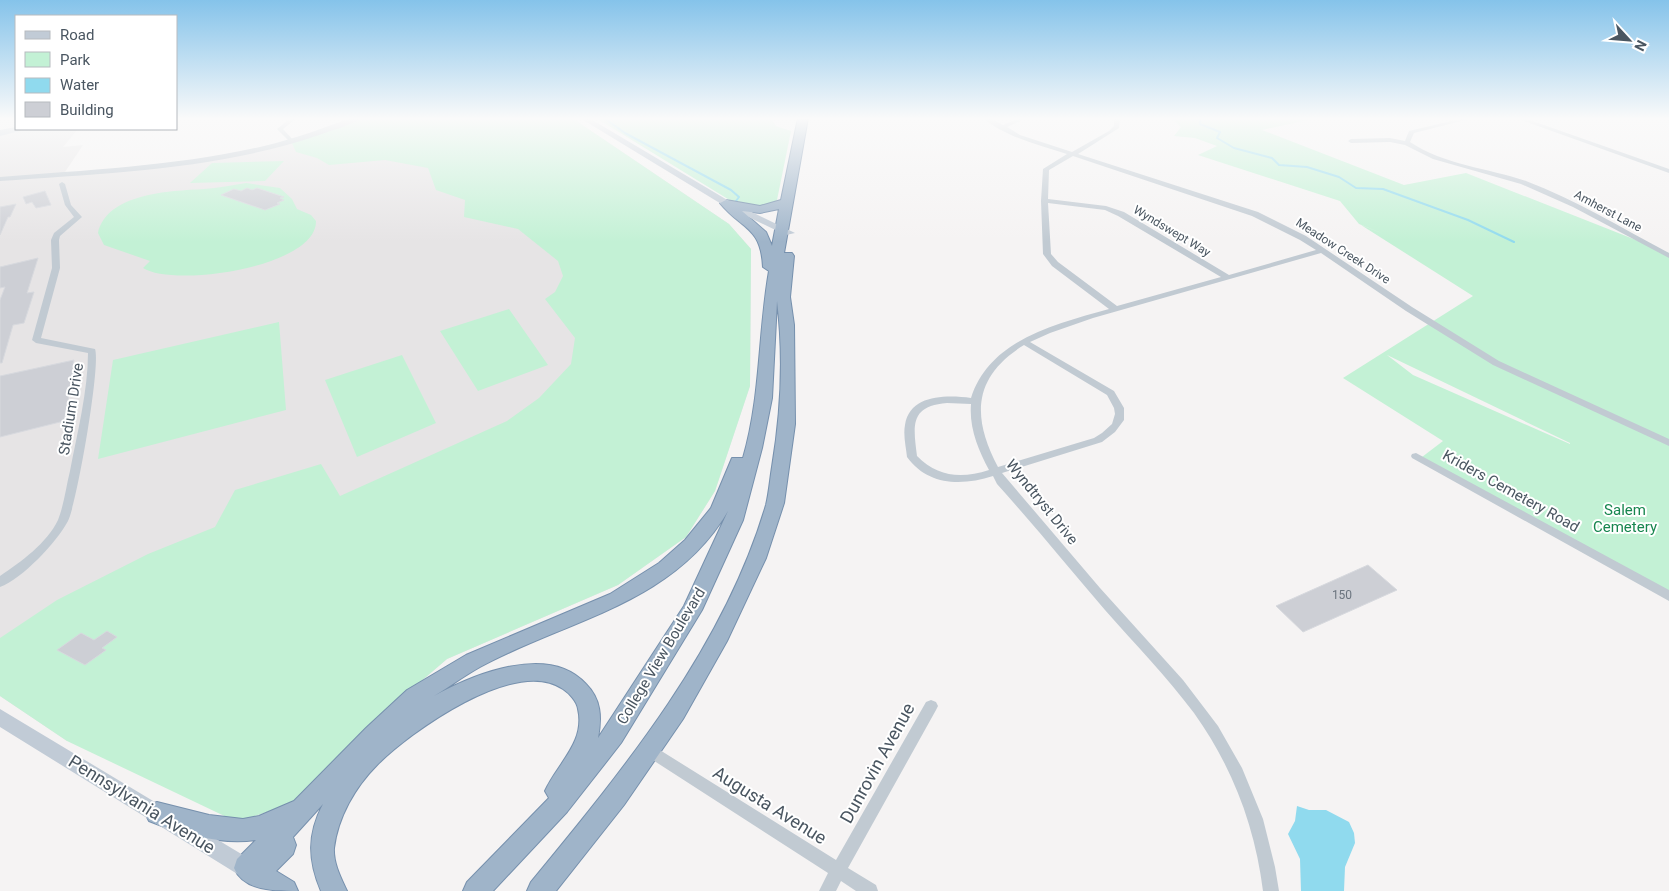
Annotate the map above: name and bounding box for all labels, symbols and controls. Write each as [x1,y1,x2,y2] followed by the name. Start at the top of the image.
[15,15,178,130] legend
[1604,15,1654,65] north arrow
[60,26,94,44] text: Road
[1631,38,1650,54] text: N
[60,51,91,69] text: Park
[60,76,99,94] text: Water
[60,101,114,119] text: Building
[1572,187,1644,235] street label: Amherst Lane
[1131,202,1213,260] street label: Wyndswept Way
[1293,215,1393,287] street label: Meadow Creek Drive
[55,362,87,456] street label: Stadium Drive
[1440,446,1582,536] street label: Kriders Cemetery Road
[1002,456,1082,548] street label: Wyndtryst Drive
[1593,501,1657,536] park label: Salem Cemetery
[613,584,709,728] street label: College View Boulevard
[1332,588,1352,602] house number: 150
[835,699,919,827] street label: Dunrovin Avenue
[65,750,219,858] street label: Pennsylvania Avenue
[709,762,831,848] street label: Augusta Avenue

